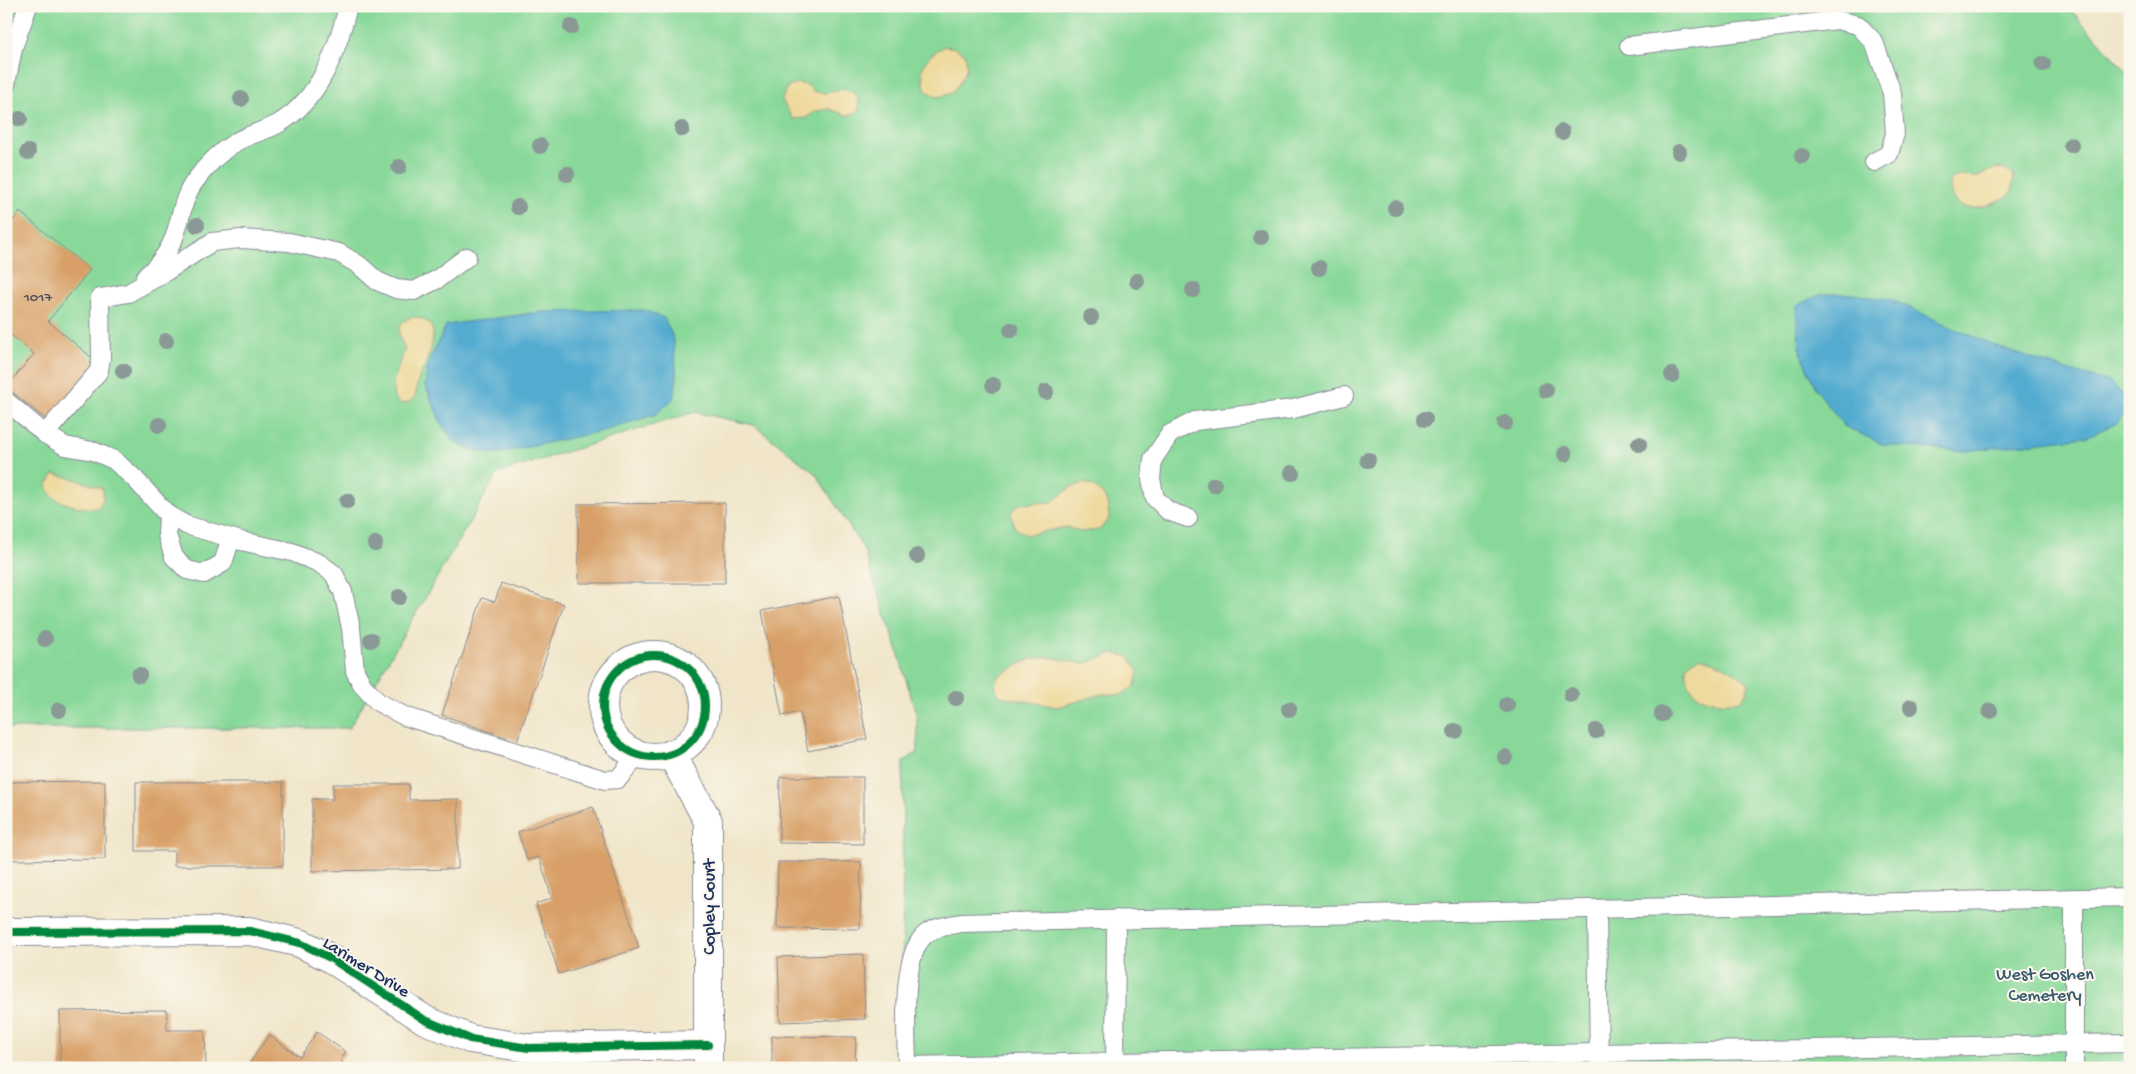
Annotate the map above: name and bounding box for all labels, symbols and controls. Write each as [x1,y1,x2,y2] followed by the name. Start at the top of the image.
[23,289,53,307] house number: 1017
[700,858,721,955] street label: Copley Court
[318,933,414,1004] street label: Larimer Drive
[1996,965,2094,1007] park label: West Goshen Cemetery

